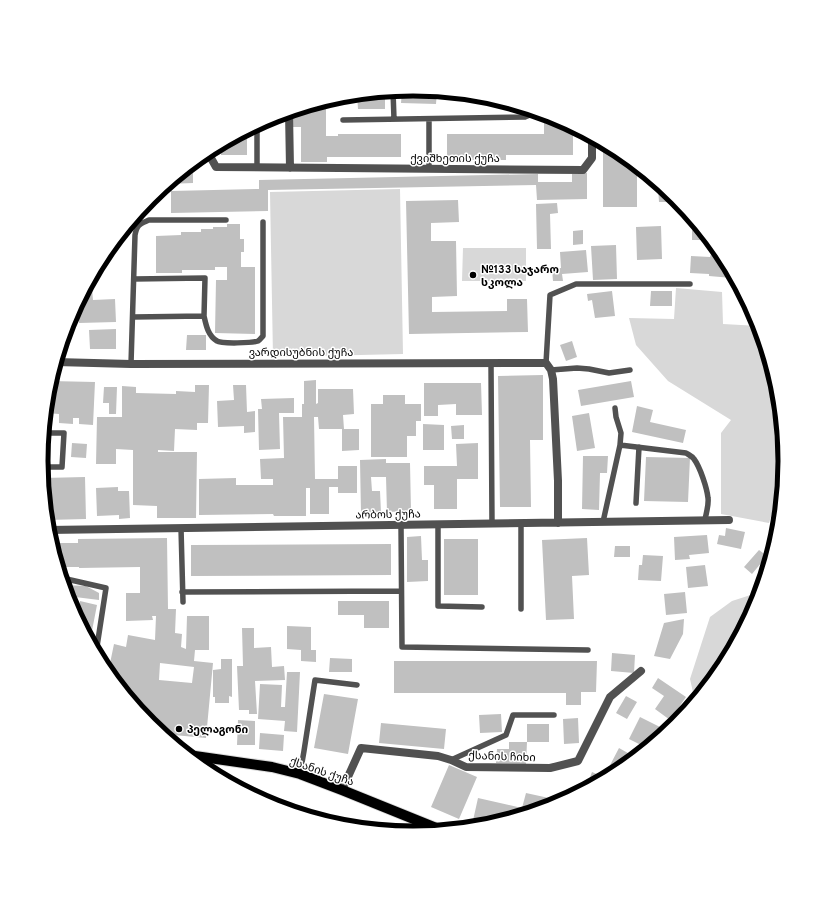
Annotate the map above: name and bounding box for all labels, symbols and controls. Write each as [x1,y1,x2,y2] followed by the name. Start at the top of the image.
[410,152,500,166] street label: ქვიშხეთის ქუჩა
[481,263,559,290] place label: №133 საჯარო სკოლა
[468,270,478,280] marker: №133 საჯარო სკოლა
[249,346,353,360] street label: ვარდისუბნის ქუჩა
[355,507,421,523] street label: არბოს ქუჩა
[187,723,249,737] place label: პელაგონი
[174,724,184,734] marker: პელაგონი
[468,749,536,765] street label: ქსანის ჩიხი
[288,754,356,789] street label: ქსანის ქუჩა

